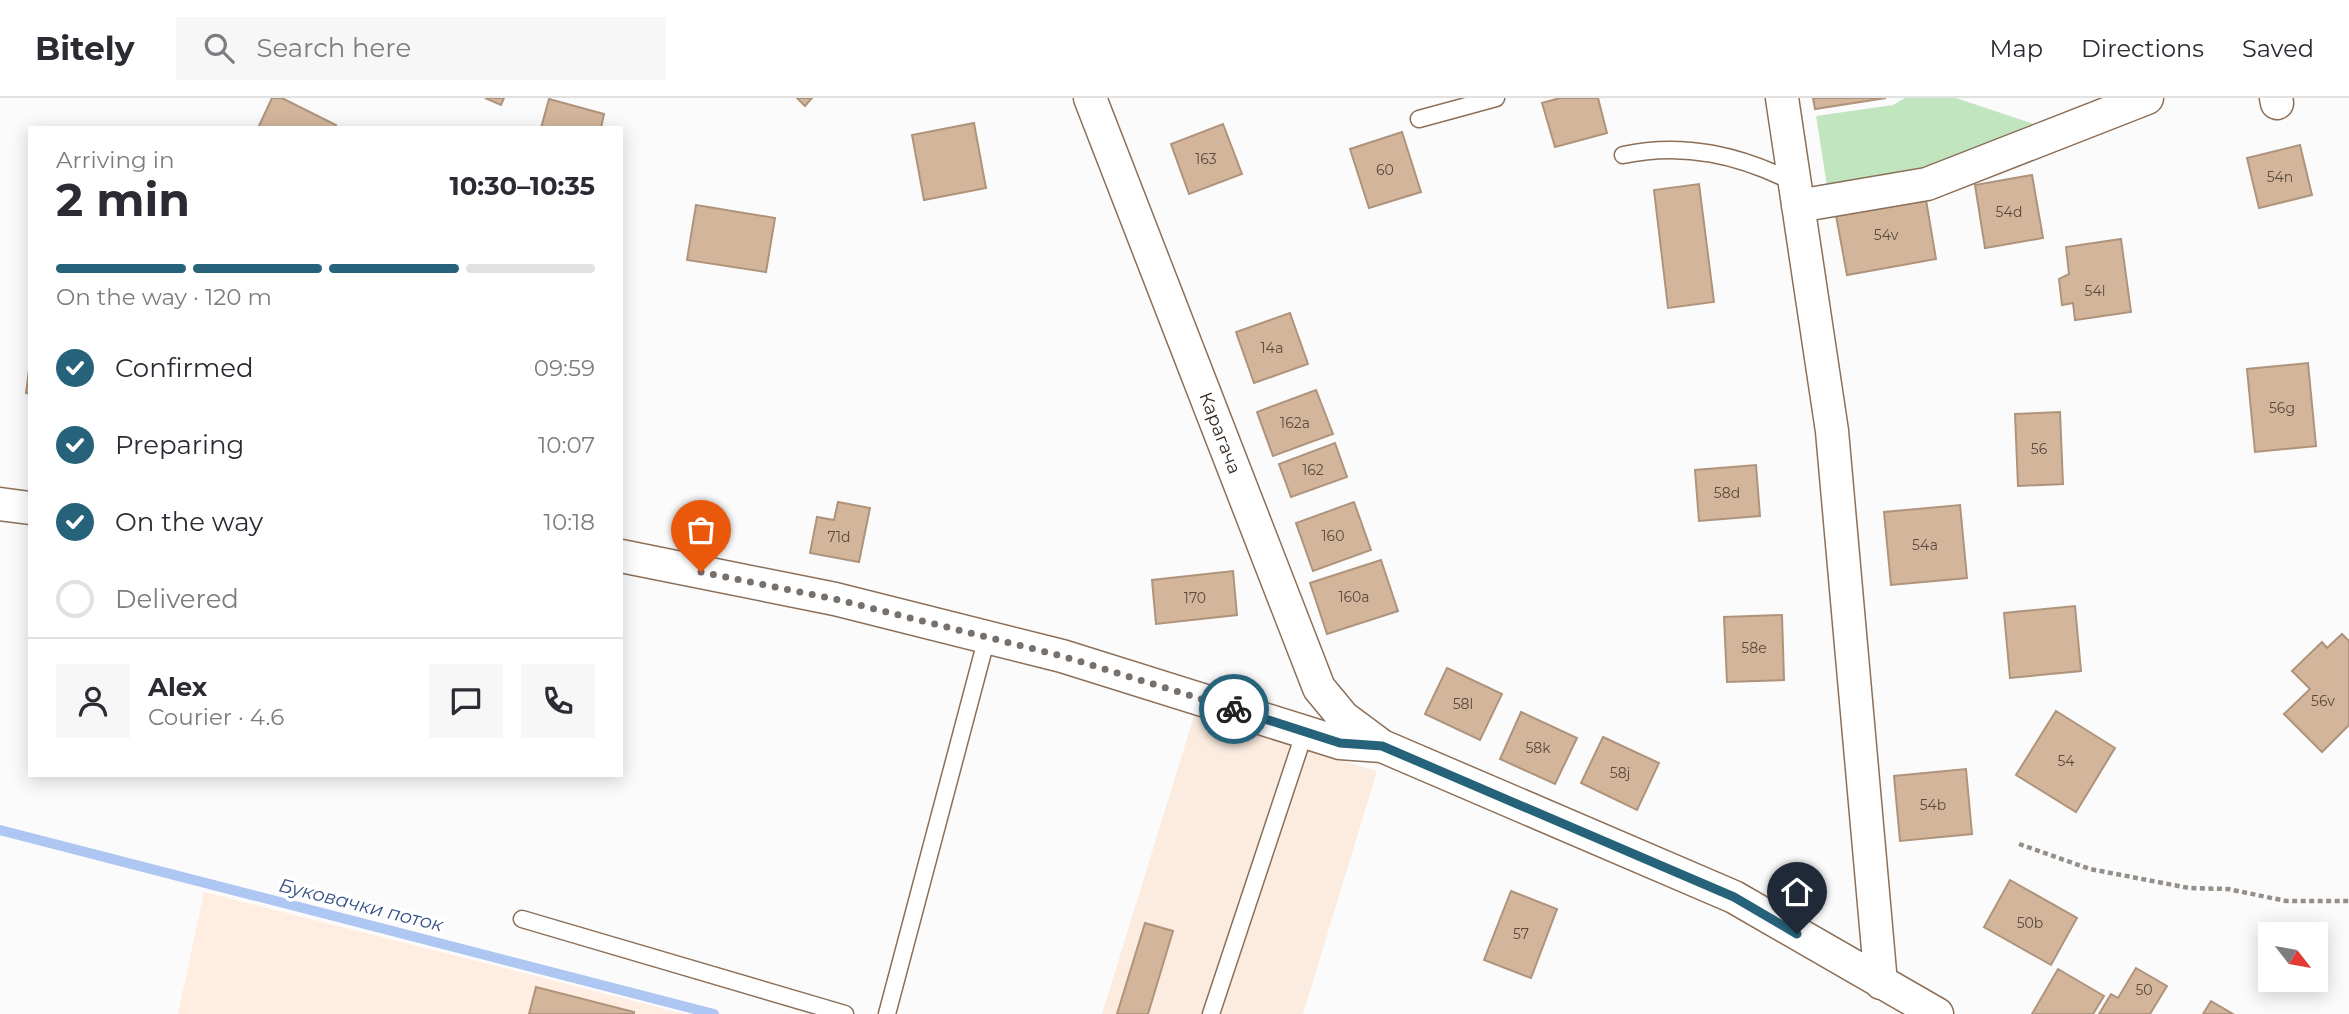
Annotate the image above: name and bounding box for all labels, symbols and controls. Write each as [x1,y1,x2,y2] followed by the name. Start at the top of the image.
[176,17,666,80] search box
[35,28,134,68] text: Bitely
[200,29,238,67] icon: search
[256,32,411,64] text: Search here
[1990,34,2043,63] text: Map
[2081,34,2204,63] text: Directions
[2242,34,2314,63] text: Saved
[56,146,175,174] text: Arriving in
[1195,150,1217,168] house number: 163
[1376,161,1394,179] house number: 60
[2267,168,2293,186] house number: 54n
[449,170,595,202] text: 10:30–10:35
[56,171,190,228] text: 2 min
[1996,203,2022,221] house number: 54d
[1874,226,1899,244] house number: 54v
[2085,282,2105,300] house number: 54l
[56,283,272,311] text: On the way · 120 m
[1261,339,1283,357] house number: 14a
[56,349,94,387] icon: check
[115,352,254,384] text: Confirmed
[534,354,595,382] text: 09:59
[1194,389,1246,477] street label: Карагача
[2269,399,2295,417] house number: 56g
[1280,414,1310,432] house number: 162a
[56,426,94,464] icon: check
[115,429,244,461] text: Preparing
[538,431,595,459] text: 10:07
[2031,440,2048,458] house number: 56
[1302,461,1324,479] house number: 162
[1714,484,1740,502] house number: 58d
[671,500,731,572] pin
[56,503,94,541] icon: check
[115,506,263,538] text: On the way
[544,508,595,536] text: 10:18
[682,511,720,549] icon: bag
[1322,527,1344,545] house number: 160
[828,528,850,546] house number: 71d
[1912,536,1938,554] house number: 54a
[115,583,239,615] text: Delivered
[1338,588,1370,606] house number: 160a
[1184,589,1206,607] house number: 170
[1741,639,1767,657] house number: 58e
[56,664,130,738] button: person
[429,664,503,738] button: chat
[521,664,595,738] button: phone
[148,671,207,703] text: Alex
[1199,674,1269,744] courier
[1215,690,1253,728] icon: bike
[2311,692,2335,710] house number: 56v
[1453,695,1473,713] house number: 58l
[148,703,284,731] text: Courier · 4.6
[1525,739,1551,757] house number: 58k
[2057,752,2075,770] house number: 54
[1610,764,1630,782] house number: 58j
[1920,796,1946,814] house number: 54b
[1767,862,1827,934] pin
[276,873,446,937] water label: Буковачки поток
[1778,873,1816,911] icon: home
[2017,914,2043,932] house number: 50b
[2258,922,2328,992] north arrow
[2258,922,2328,992] map controls
[1513,925,1529,943] house number: 57
[2135,981,2153,999] house number: 50

